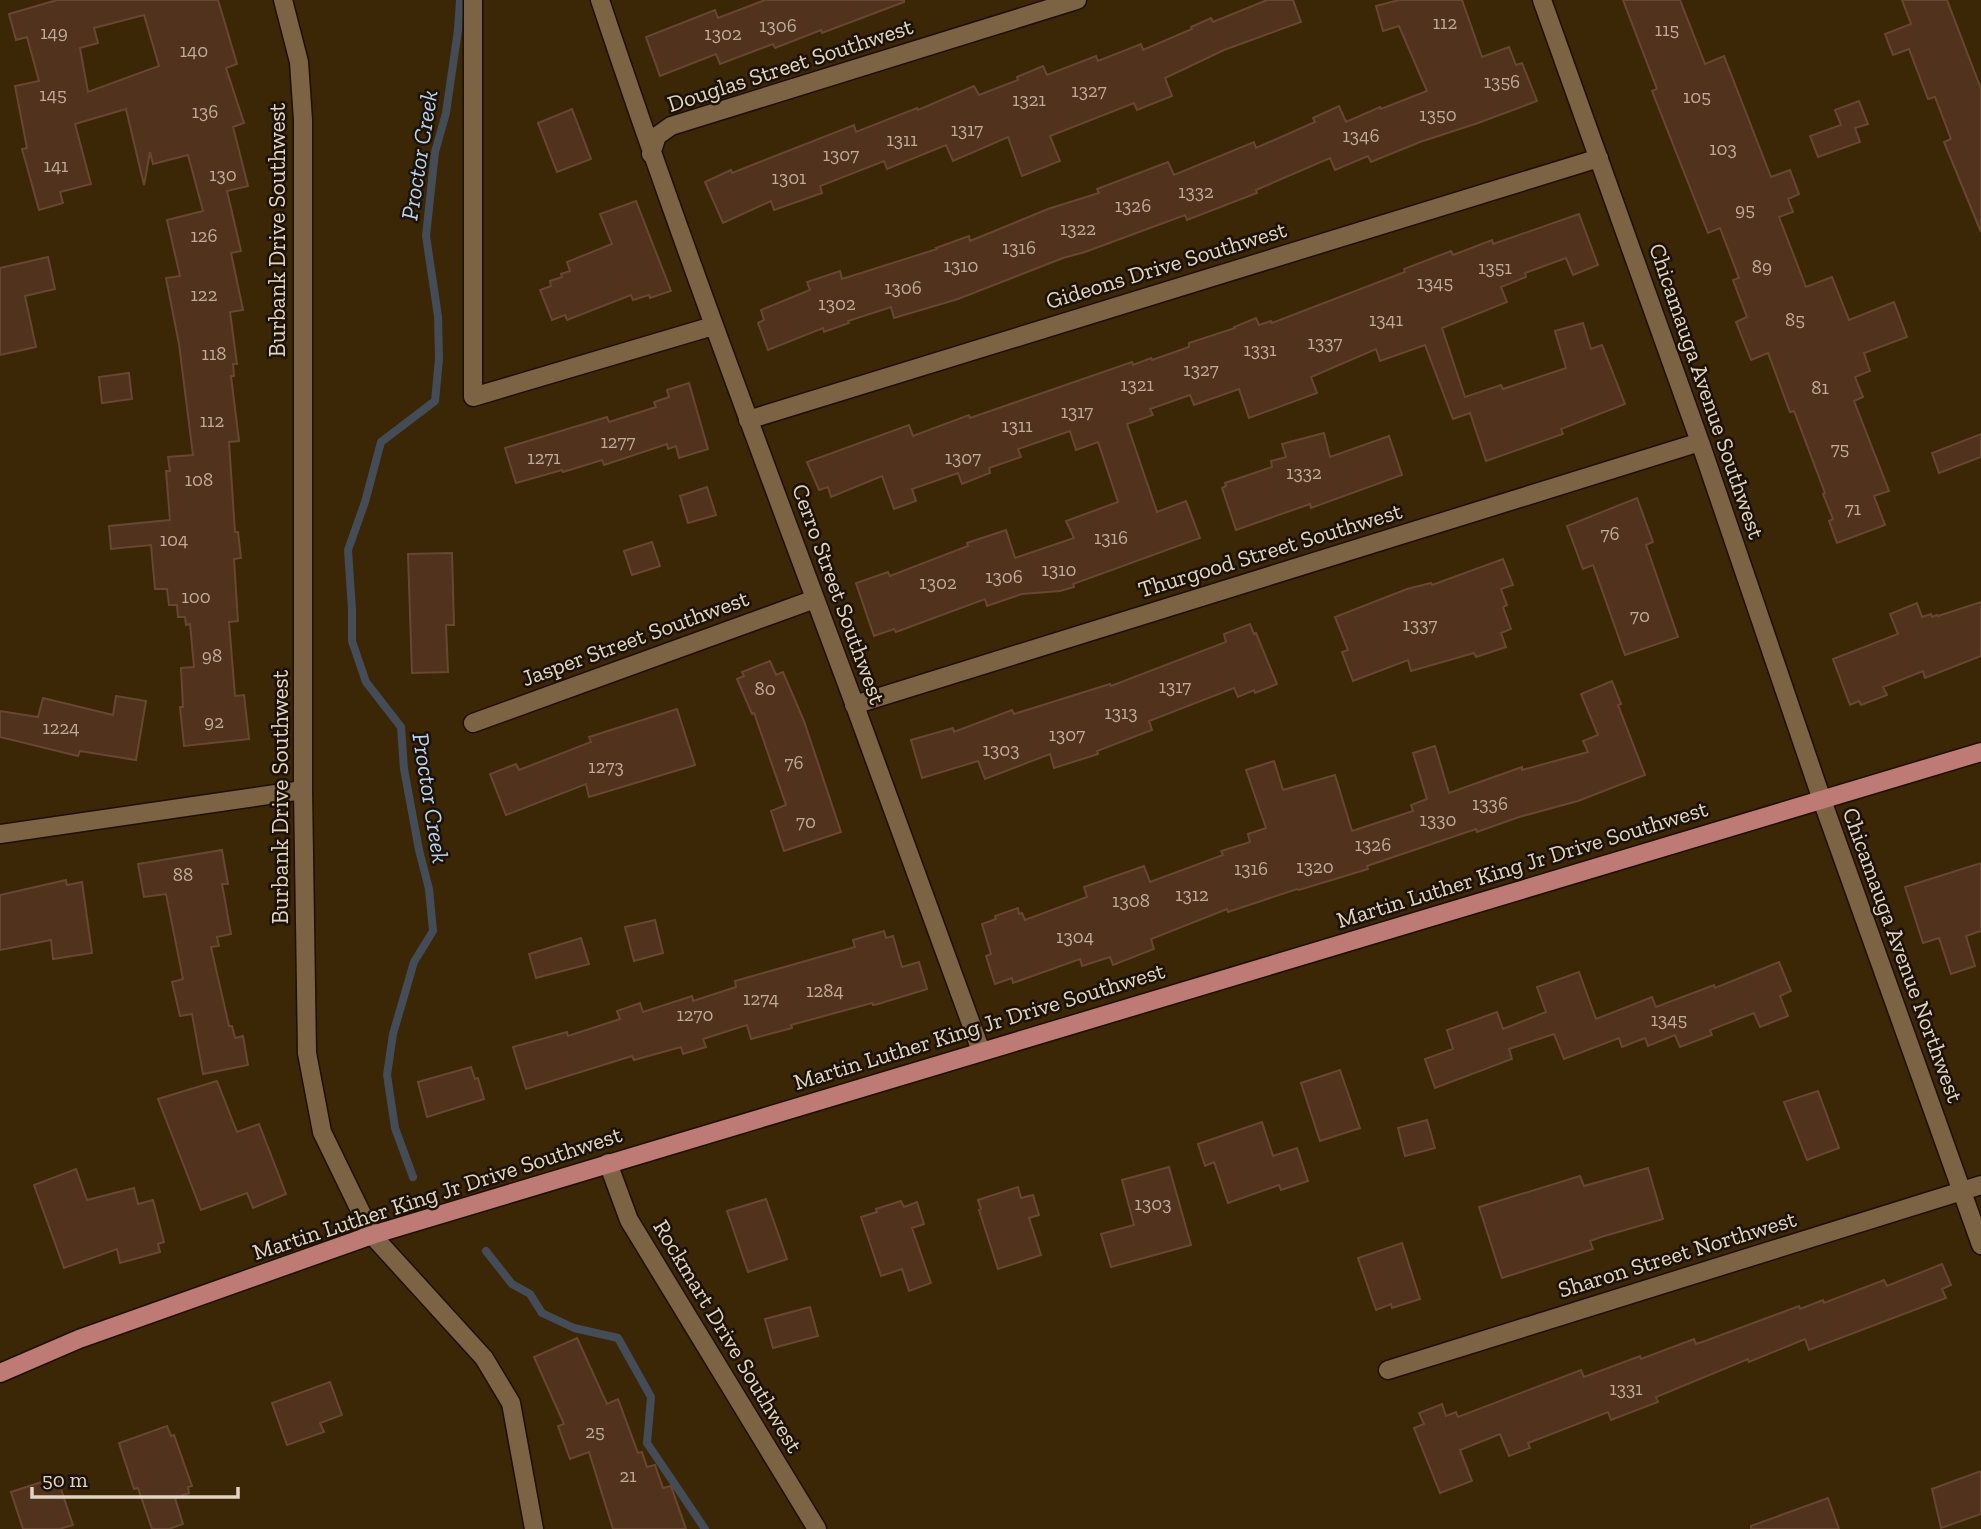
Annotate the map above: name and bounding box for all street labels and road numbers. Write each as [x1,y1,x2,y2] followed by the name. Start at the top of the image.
[664,12,917,118] street label: Douglas Street Southwest
[263,102,291,357] street label: Burbank Drive Southwest
[1042,215,1290,315] street label: Gideons Drive Southwest
[1643,239,1771,543] street label: Chicamauga Avenue Southwest
[786,480,892,708] street label: Cerro Street Southwest
[1135,496,1406,603] street label: Thurgood Street Southwest
[518,584,753,692] street label: Jasper Street Southwest
[266,669,294,924] street label: Burbank Drive Southwest
[1333,794,1711,934] street label: Martin Luther King Jr Drive Southwest
[1837,804,1970,1107] street label: Chicamauga Avenue Northwest
[790,956,1168,1096] street label: Martin Luther King Jr Drive Southwest
[249,1120,626,1266] street label: Martin Luther King Jr Drive Southwest
[1555,1204,1800,1304] street label: Sharon Street Northwest
[647,1214,809,1458] street label: Rockmart Drive Southwest

